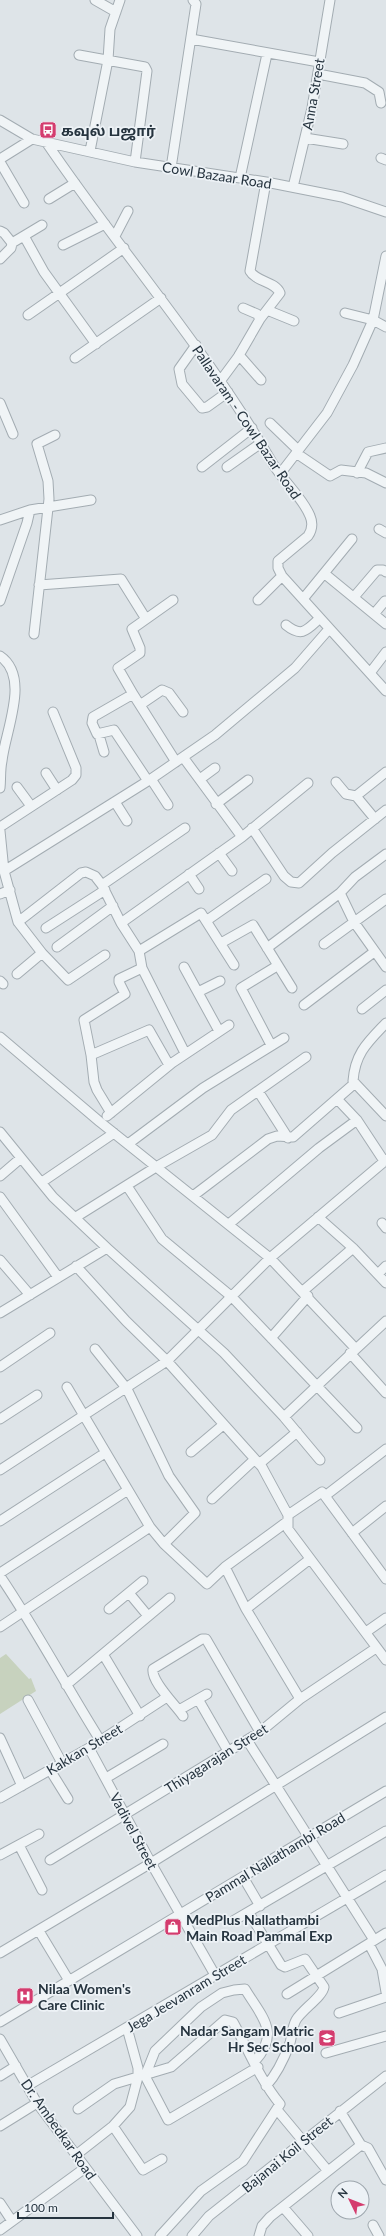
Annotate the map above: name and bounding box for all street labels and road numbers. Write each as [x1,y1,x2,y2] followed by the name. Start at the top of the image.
[298,57,328,131] street label: Anna Street
[161,158,273,192] street label: Cowl Bazaar Road
[189,342,305,502] street label: Pallavaram - Cowl Bazar Road
[161,1719,271,1797] street label: Thiyagarajan Street
[43,1720,125,1778] street label: Kakkan Street
[107,1790,161,1872] street label: Vadivel Street
[202,1808,348,1906] street label: Pammal Nallathambi Road
[123,1951,249,2035] street label: Jega Jeevanram Street
[18,2075,100,2183] street label: Dr. Ambedkar Road
[238,2112,336,2196] street label: Bajanai Koil Street

